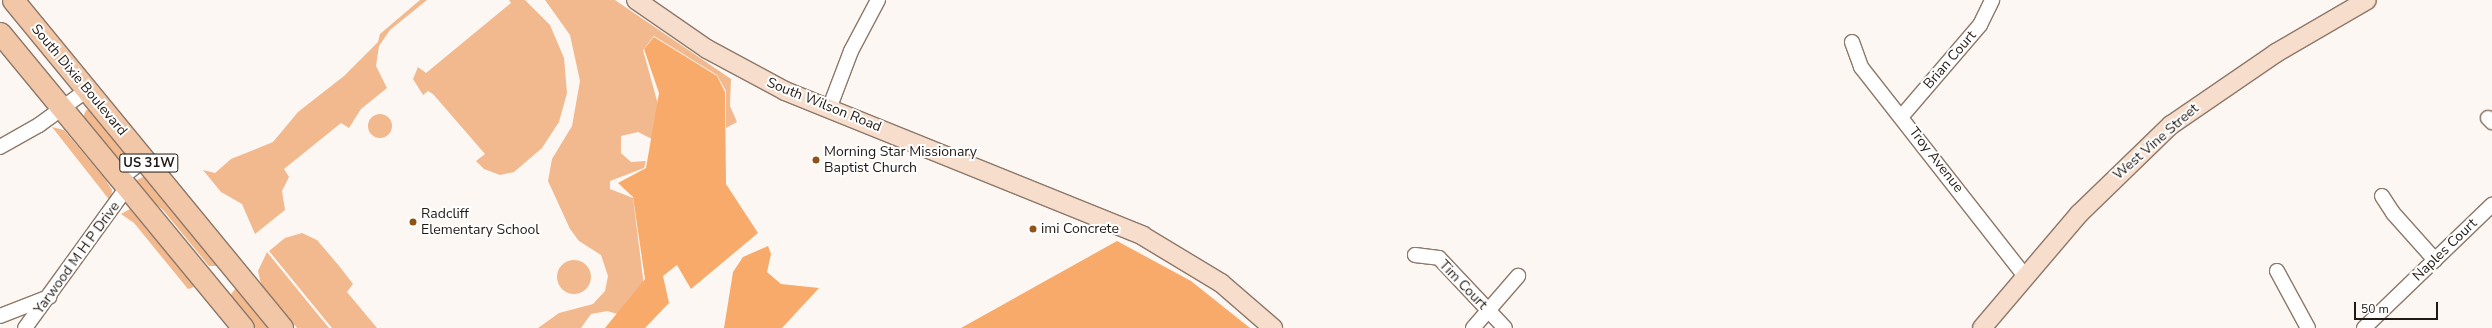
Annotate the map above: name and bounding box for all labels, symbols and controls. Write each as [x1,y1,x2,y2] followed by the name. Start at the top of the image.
[28,21,130,139] street label: South Dixie Boulevard
[1920,27,1980,93] street label: Brian Court
[764,74,884,136] street label: South Wilson Road
[2110,100,2202,184] street label: West Vine Street
[1905,124,1967,196] street label: Troy Avenue
[824,144,977,176] place label: Morning Star Missionary Baptist Church
[119,152,179,174] road number: US 31W
[811,155,821,165] marker: Morning Star Missionary Baptist Church
[31,199,123,317] street label: Yarwood M H P Drive
[421,206,539,238] place label: Radcliff Elementary School
[2409,215,2481,285] street label: Naples Court
[408,217,418,227] marker: Radcliff Elementary School
[1041,221,1119,237] place label: imi Concrete
[1028,224,1038,234] marker: imi Concrete
[1435,257,1491,313] street label: Tim Court
[2356,294,2440,320] scale bar
[2361,301,2389,317] text: 50 m

